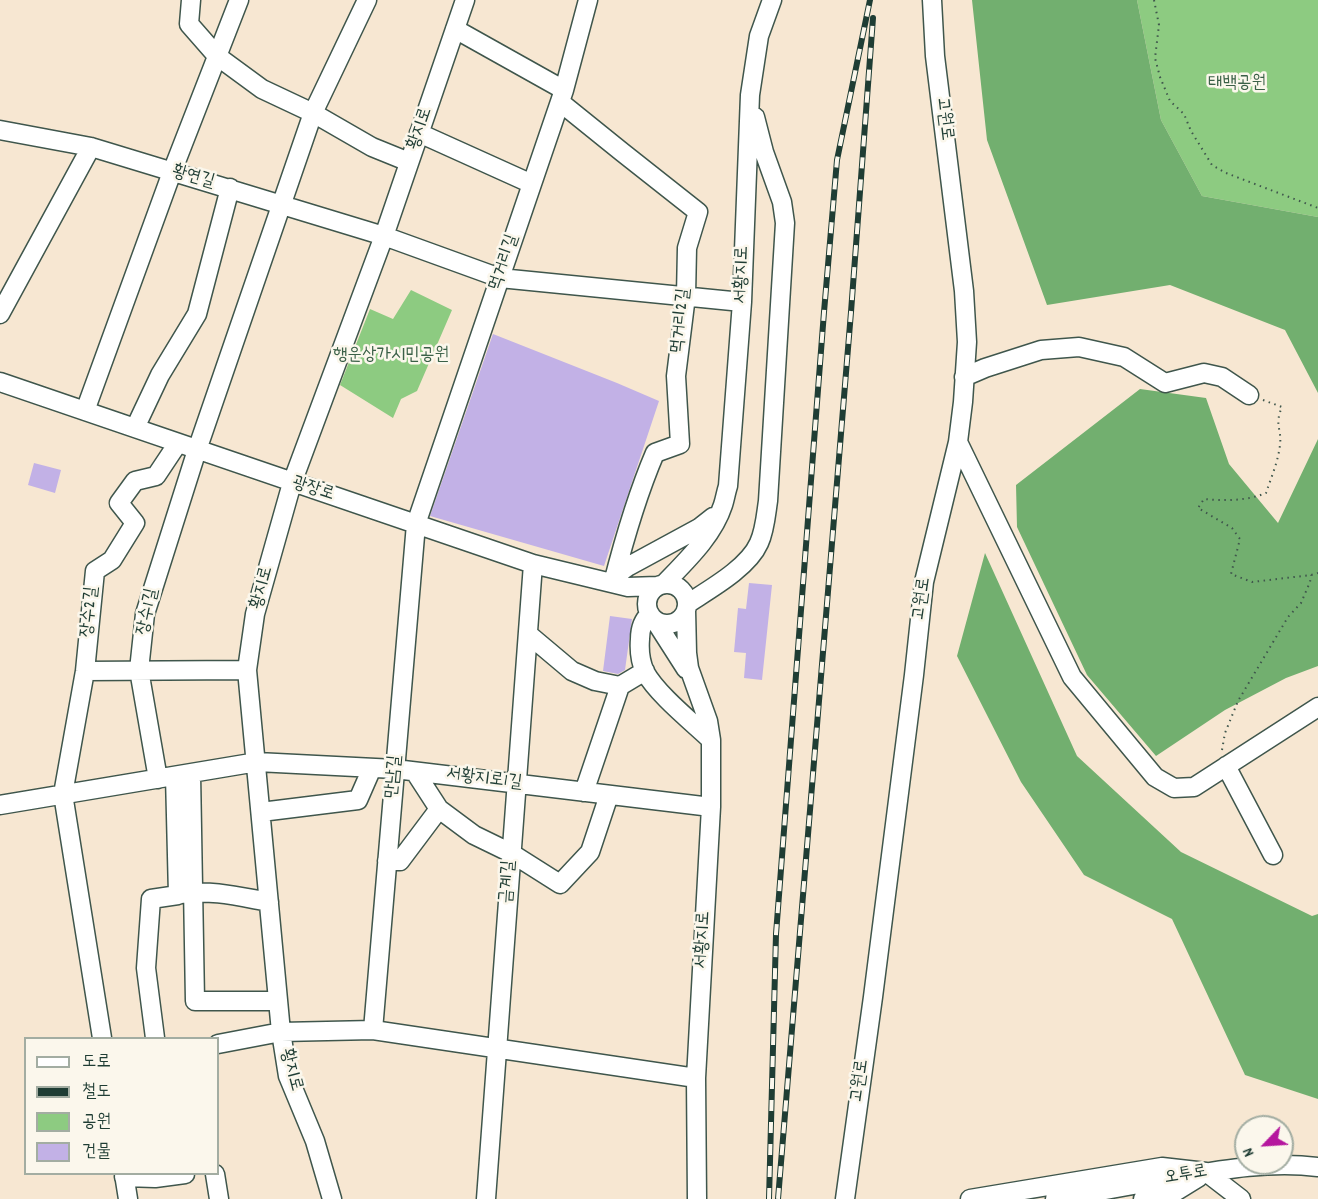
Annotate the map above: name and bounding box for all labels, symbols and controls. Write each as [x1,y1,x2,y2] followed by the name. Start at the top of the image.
[1208,74,1266,96] park label: 태백공원
[930,96,956,142] street label: 고원로
[404,105,438,153] street label: 황지로
[169,162,217,194] street label: 황연길
[485,232,525,294] street label: 먹거리길
[731,246,755,304] street label: 서황지로
[668,287,696,355] street label: 먹거리2길
[333,346,449,368] park label: 행운상가시민공원
[289,473,337,507] street label: 광장로
[247,564,279,612] street label: 황지로
[909,576,937,622] street label: 고원로
[78,585,104,639] street label: 장수2길
[134,587,164,637] street label: 장수1길
[382,754,408,800] street label: 만남길
[445,765,523,795] street label: 서황지로1길
[497,860,521,904] street label: 금계길
[692,911,716,969] street label: 서황지로
[24,1037,219,1175] legend
[274,1046,306,1094] street label: 황지로
[82,1050,111,1075] text: 도로
[847,1058,875,1104] street label: 고원로
[82,1080,111,1105] text: 철도
[82,1110,111,1135] text: 공원
[1234,1115,1294,1175] north arrow
[82,1140,111,1165] text: 건물
[1237,1144,1261,1160] text: N
[1163,1162,1209,1190] street label: 오투로

